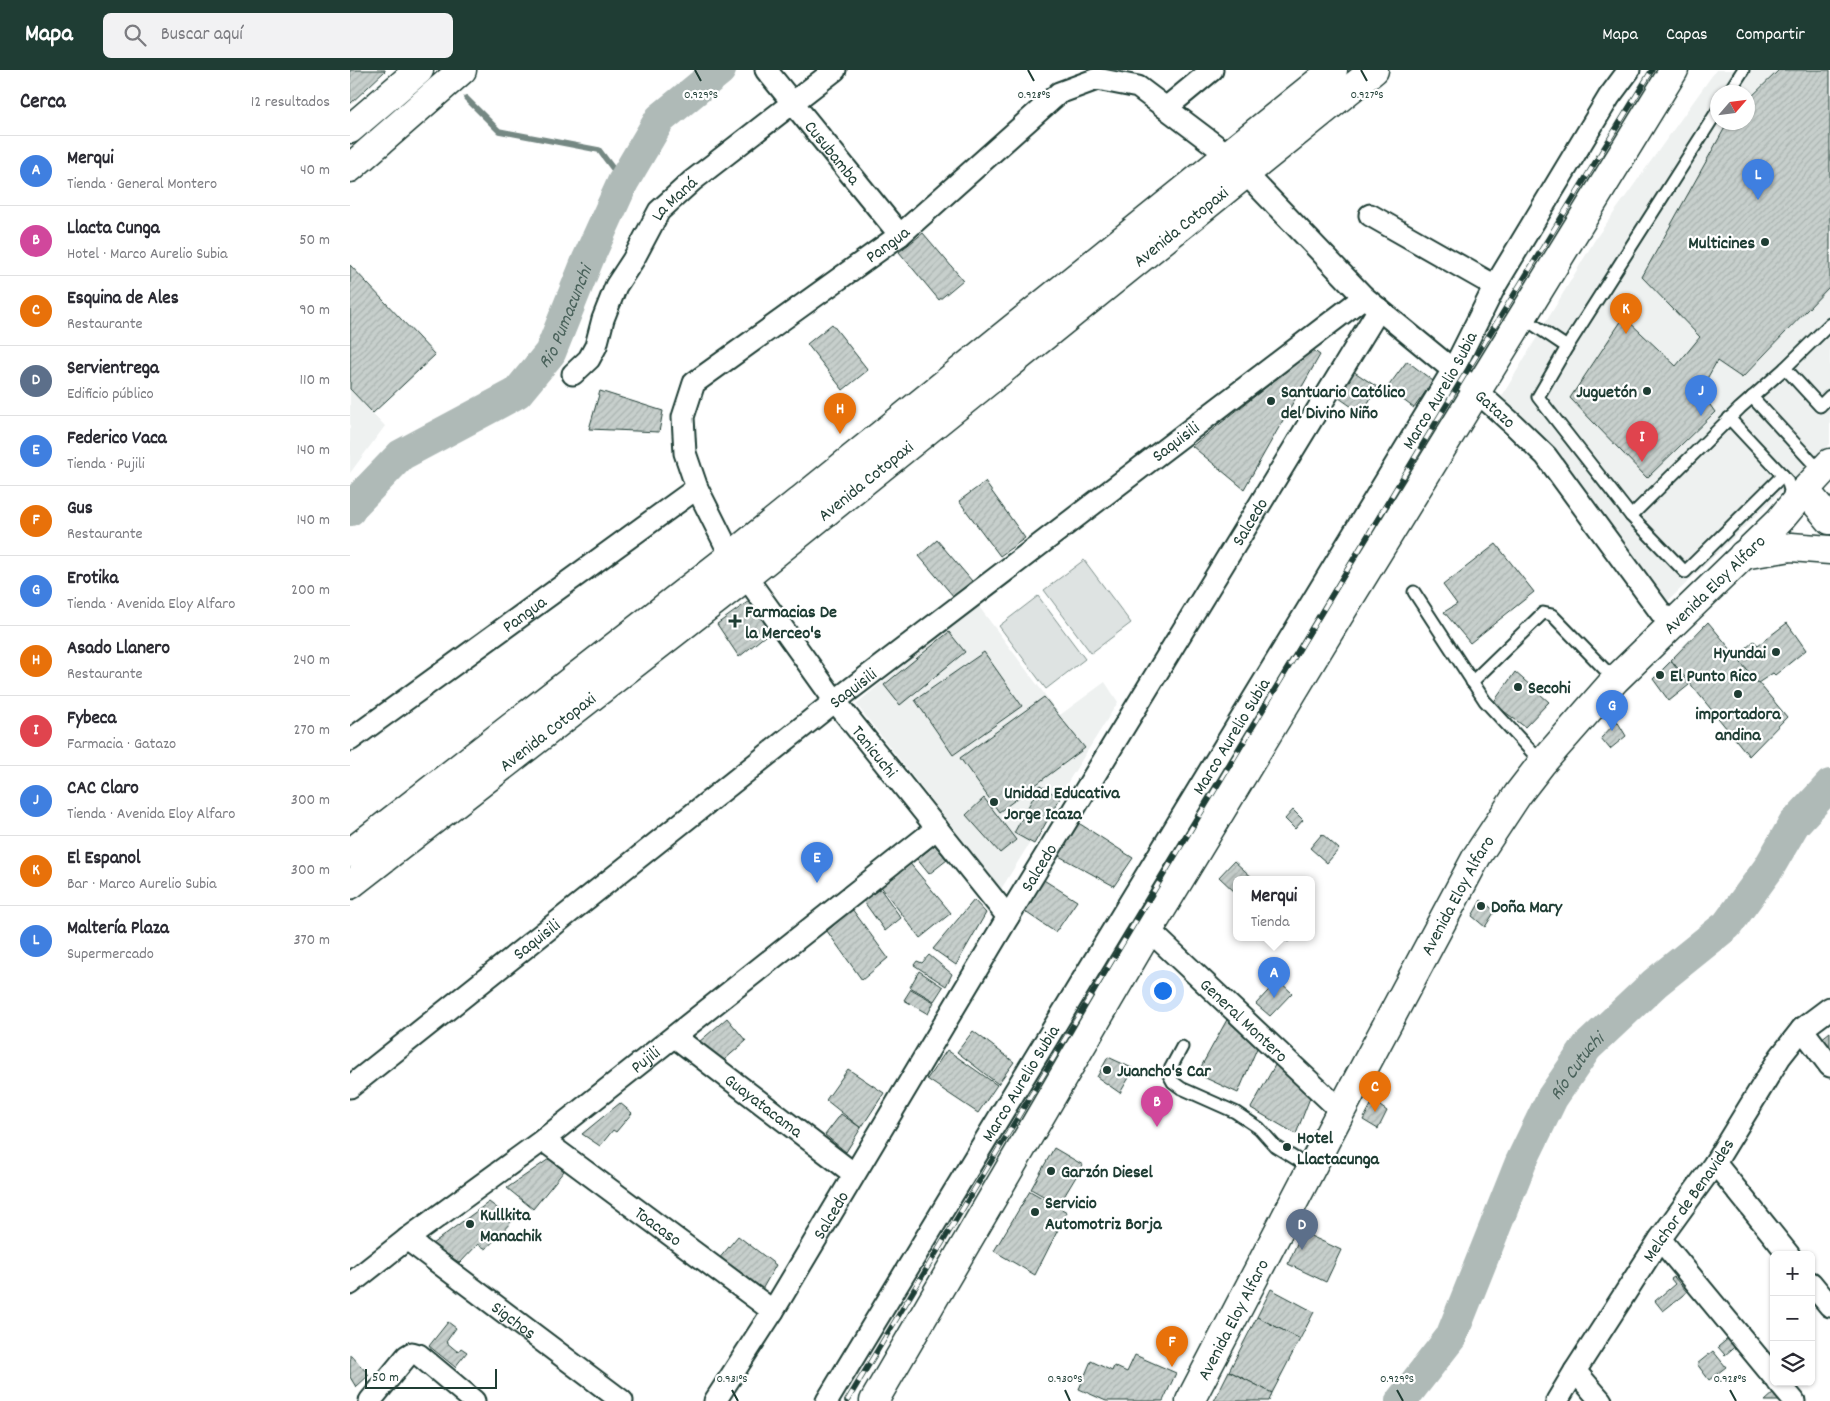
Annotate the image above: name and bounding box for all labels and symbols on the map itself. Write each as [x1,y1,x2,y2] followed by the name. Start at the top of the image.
[1710,85,1755,130] north arrow
[684,87,718,104] text: 0.929°S
[1017,87,1051,104] text: 0.928°S
[1350,87,1384,104] text: 0.927°S
[797,116,865,192] street label: Cusubamba
[1742,159,1774,200] pin: L
[646,172,704,226] street label: La Maná
[1129,182,1235,274] street label: Avenida Cotopaxi
[862,221,917,271] street label: Pangua
[1688,232,1755,257] place label: Multicines
[1759,236,1771,248] marker: Multicines
[533,259,602,375] water label: Rio Pumacunchi
[1610,293,1642,334] pin: K
[1398,327,1485,455] street label: Marco Aurelio Subia
[1685,375,1717,416] pin: J
[1281,381,1405,427] place label: Santuario Católico del Divino Niño
[1576,381,1637,406] place label: Juguetón
[1468,385,1520,435] street label: Gatazo
[1641,385,1653,397] marker: Juguetón
[824,393,856,434] pin: H
[1265,395,1277,407] marker: Santuario Católico del Divino Niño
[1148,417,1206,469] street label: Saquisili
[1626,421,1658,462] pin: I
[814,436,920,529] street label: Avenida Cotopaxi
[1227,494,1276,552] street label: Salcedo
[1659,530,1772,641] street label: Avenida Eloy Alfaro
[498,591,553,640] street label: Pangua
[745,601,837,647] place label: Farmacias De la Merceo's
[729,615,741,627] marker: Farmacias De la Merceo's
[1713,642,1767,667] place label: Hyundai
[1770,646,1782,658] marker: Hyundai
[825,663,883,716] street label: Saquisili
[1670,665,1757,690] place label: El Punto Rico
[1654,669,1666,681] marker: El Punto Rico
[1188,674,1278,800] street label: Marco Aurelio Subia
[1528,677,1571,702] place label: Secohi
[1512,681,1524,693] marker: Secohi
[495,688,602,779] street label: Avenida Cotopaxi
[1732,688,1744,700] marker: importadora andina
[1596,690,1628,731] pin: G
[1695,703,1781,749] place label: importadora andina
[844,721,902,784] street label: Tanicuchi
[1004,782,1120,828] place label: Unidad Educativa Jorge Icaza
[988,796,1000,808] marker: Unidad Educativa Jorge Icaza
[1416,831,1502,961] street label: Avenida Eloy Alfaro
[1016,840,1065,897] street label: Salcedo
[801,842,833,883] pin: E
[1491,896,1563,921] place label: Doña Mary
[1475,900,1487,912] marker: Doña Mary
[509,914,567,967] street label: Saquisili
[1258,957,1290,998] pin: A
[1193,974,1292,1070] street label: General Montero
[1150,978,1176,1004] your location
[977,1021,1068,1147] street label: Marco Aurelio Subia
[1544,1025,1614,1107] water label: Río Cutuchi
[626,1042,667,1081] street label: Pujili
[1117,1060,1211,1085] place label: Juancho's Car
[1101,1064,1113,1076] marker: Juancho's Car
[718,1069,807,1145] street label: Guayatacama
[1359,1071,1391,1112] pin: C
[1141,1086,1173,1127] pin: B
[1297,1127,1380,1173] place label: Hotel Llactacunga
[1638,1135,1742,1268] street label: Melchor de Benavides
[1281,1141,1293,1153] marker: Hotel Llactacunga
[1061,1161,1153,1186] place label: Garzón Diesel
[1045,1165,1057,1177] marker: Garzón Diesel
[808,1187,857,1245] street label: Salcedo
[1045,1192,1162,1238] place label: Servicio Automotriz Borja
[628,1202,686,1254] street label: Toacaso
[480,1204,543,1250] place label: Kullkita Manachik
[1029,1206,1041,1218] marker: Servicio Automotriz Borja
[1286,1209,1318,1250] pin: D
[464,1218,476,1230] marker: Kullkita Manachik
[1193,1256,1277,1386] street label: Avenida Eloy Alfaro
[485,1297,540,1347] street label: Sigchos
[1156,1326,1188,1367] pin: F
[365,1366,498,1389] scale bar
[716,1371,748,1388] text: 0.931°S
[1047,1371,1083,1388] text: 0.930°S
[1380,1371,1414,1388] text: 0.929°S
[1713,1371,1747,1388] text: 0.928°S

